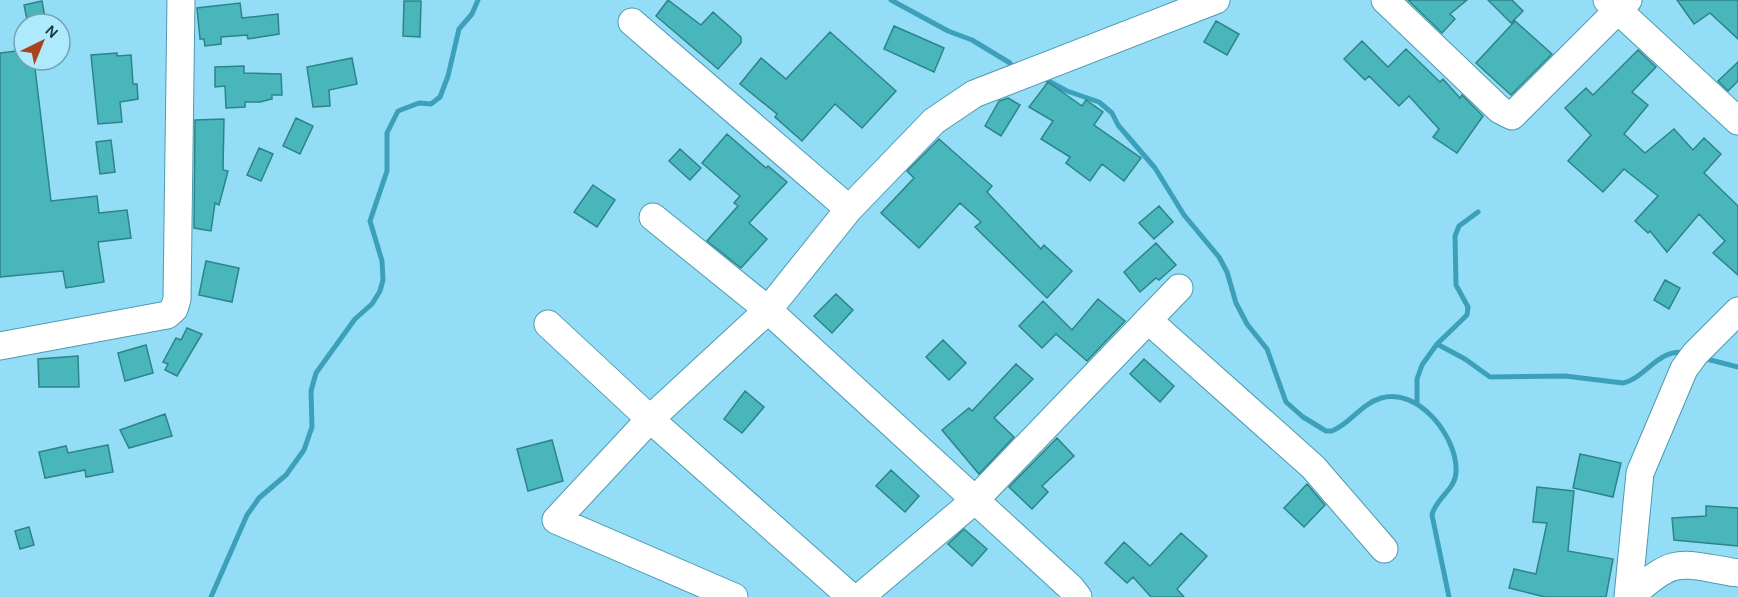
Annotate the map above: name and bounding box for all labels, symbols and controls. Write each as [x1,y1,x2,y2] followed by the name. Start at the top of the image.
[12,12,72,72] north arrow
[41,21,63,42] text: N

